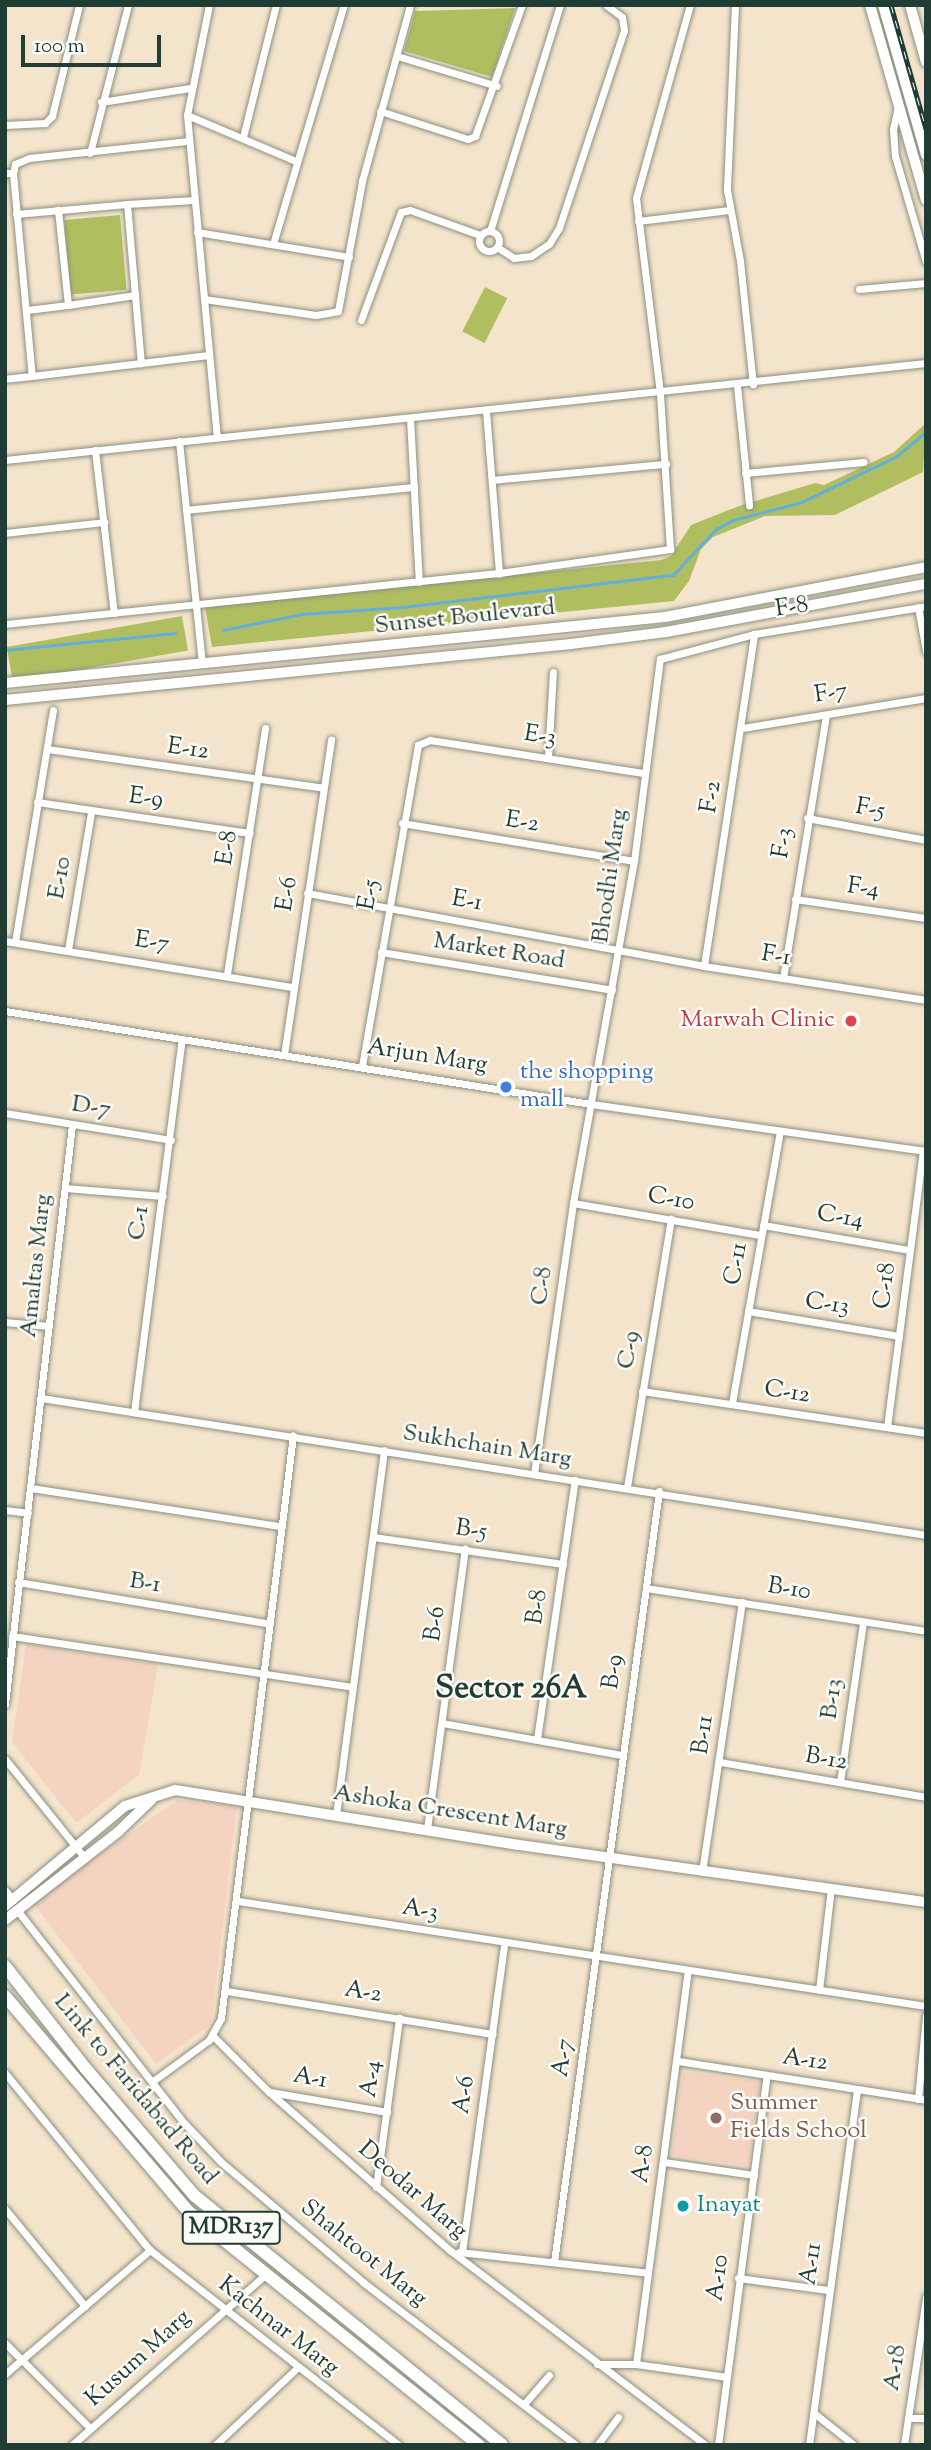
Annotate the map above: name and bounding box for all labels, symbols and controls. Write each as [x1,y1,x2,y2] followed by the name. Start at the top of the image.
[24,21,164,65] scale bar
[34,32,85,62] text: 100 m
[773,591,811,625] street label: F-8
[373,594,557,642] street label: Sunset Boulevard
[812,677,850,711] street label: F-7
[522,720,558,754] street label: E-3
[165,733,211,767] street label: E-12
[695,779,729,815] street label: F-2
[127,783,165,815] street label: E-9
[853,793,887,827] street label: F-5
[503,806,541,840] street label: E-2
[587,807,635,945] street label: Bhodhi Marg
[767,826,801,860] street label: F-3
[211,829,245,867] street label: E-8
[43,854,79,902] street label: E-10
[845,873,881,905] street label: F-4
[271,875,305,913] street label: E-6
[353,877,387,913] street label: E-5
[449,885,485,919] street label: E-1
[133,926,171,960] street label: E-7
[431,927,567,977] street label: Market Road
[759,941,793,973] street label: F-1
[680,1007,835,1035] place label: Marwah Clinic
[841,1011,861,1031] marker: Marwah Clinic
[365,1033,489,1081] street label: Arjun Marg
[520,1059,653,1115] place label: the shopping mall
[498,1079,514,1095] marker: the shopping mall
[69,1091,113,1125] street label: D-7
[645,1182,697,1218] street label: C-10
[15,1193,59,1339] street label: Amaltas Marg
[814,1200,866,1236] street label: C-14
[123,1204,157,1242] street label: C-1
[719,1240,755,1288] street label: C-11
[869,1261,903,1311] street label: C-18
[526,1265,560,1307] street label: C-8
[803,1287,851,1323] street label: C-13
[612,1329,648,1371] street label: C-9
[762,1375,812,1411] street label: C-12
[401,1419,573,1475] street label: Sukhchain Marg
[453,1515,489,1547] street label: B-5
[127,1567,163,1601] street label: B-1
[765,1572,813,1608] street label: B-10
[521,1588,555,1626] street label: B-8
[419,1605,453,1643] street label: B-6
[597,1653,631,1691] street label: B-9
[435,1670,587,1708] district label: Sector 26A
[816,1677,850,1721] street label: B-13
[687,1714,721,1756] street label: B-11
[803,1742,849,1778] street label: B-12
[331,1779,569,1845] street label: Ashoka Crescent Marg
[400,1894,440,1928] street label: A-3
[342,1976,384,2010] street label: A-2
[47,1989,223,2191] street label: Link to Faridabad Road
[547,2037,581,2079] street label: A-7
[780,2044,830,2078] street label: A-12
[355,2058,389,2100] street label: A-4
[291,2062,329,2096] street label: A-1
[448,2074,482,2116] street label: A-6
[730,2090,867,2146] place label: Summer Fields School
[708,2110,724,2126] marker: Summer Fields School
[352,2136,472,2246] street label: Deodar Marg
[627,2143,661,2185] street label: A-8
[697,2192,761,2220] place label: Inayat
[294,2194,432,2314] street label: Shahtoot Marg
[675,2198,691,2214] marker: Inayat
[180,2208,282,2248] road number: MDR137
[795,2241,829,2287] street label: A-11
[702,2253,736,2303] street label: A-10
[212,2271,344,2383] street label: Kachnar Marg
[80,2304,198,2414] street label: Kusum Marg
[878,2343,914,2393] street label: A-18

